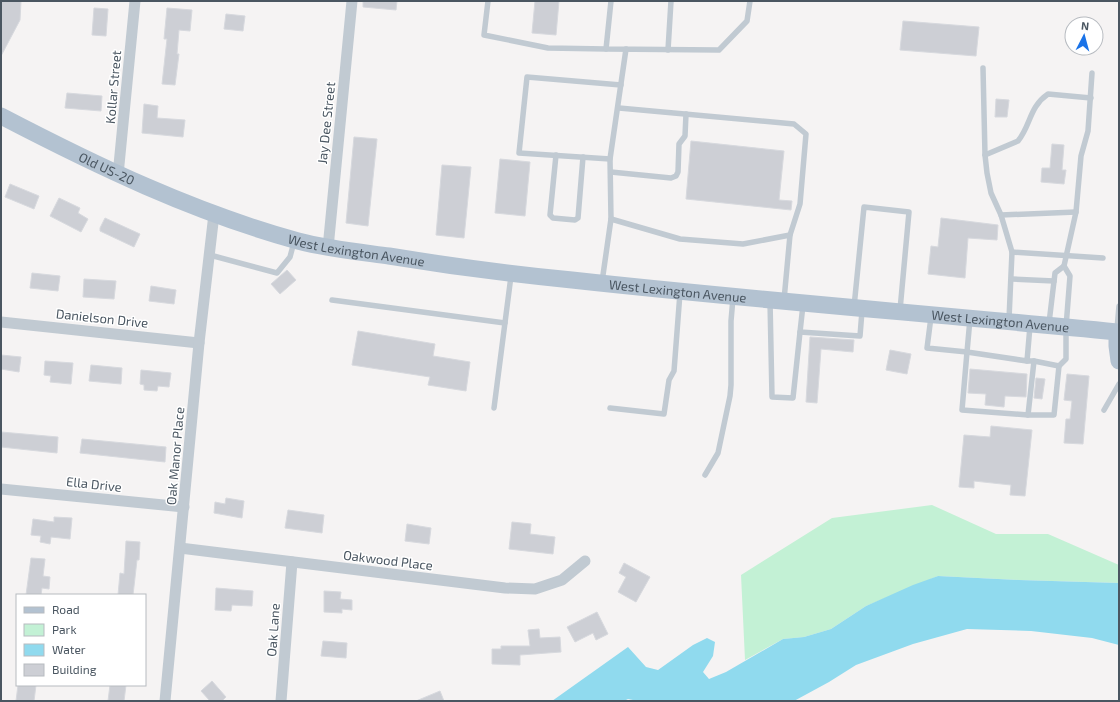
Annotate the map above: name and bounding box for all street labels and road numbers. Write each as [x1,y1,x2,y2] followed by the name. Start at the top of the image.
[102,50,124,124] street label: Kollar Street
[314,81,338,165] street label: Jay Dee Street
[76,148,137,188] street label: Old US-20
[286,231,426,270] street label: West Lexington Avenue
[608,276,747,306] street label: West Lexington Avenue
[55,305,149,331] street label: Danielson Drive
[931,307,1070,335] street label: West Lexington Avenue
[163,406,187,506] street label: Oak Manor Place
[65,473,123,495] street label: Ella Drive
[342,547,434,573] street label: Oakwood Place
[263,603,283,657] street label: Oak Lane

